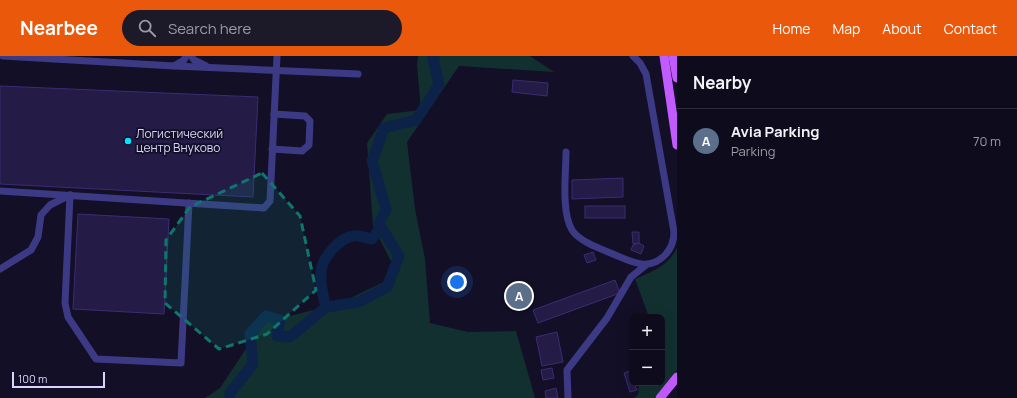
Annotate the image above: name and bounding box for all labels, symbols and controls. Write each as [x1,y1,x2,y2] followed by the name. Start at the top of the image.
[122,10,402,46] search box
[20,15,98,41] text: Nearbee
[136,17,158,39] icon: search
[168,18,251,39] text: Search here
[773,19,810,38] text: Home
[832,19,860,38] text: Map
[882,19,922,38] text: About
[944,19,997,38] text: Contact
[693,71,751,94] text: Nearby
[731,121,820,142] text: Avia Parking
[136,125,223,156] place label: Логистический центр Внуково
[702,132,710,150] text: A
[973,132,1001,150] text: 70 m
[123,136,133,146] marker: Логистический центр Внуково
[731,142,775,160] text: Parking
[447,272,467,292] your location
[506,281,532,311] pin: A
[629,314,665,386] map controls
[629,314,665,350] button: +
[629,350,665,386] button: −
[12,370,105,389] scale bar
[18,371,47,386] text: 100 m

